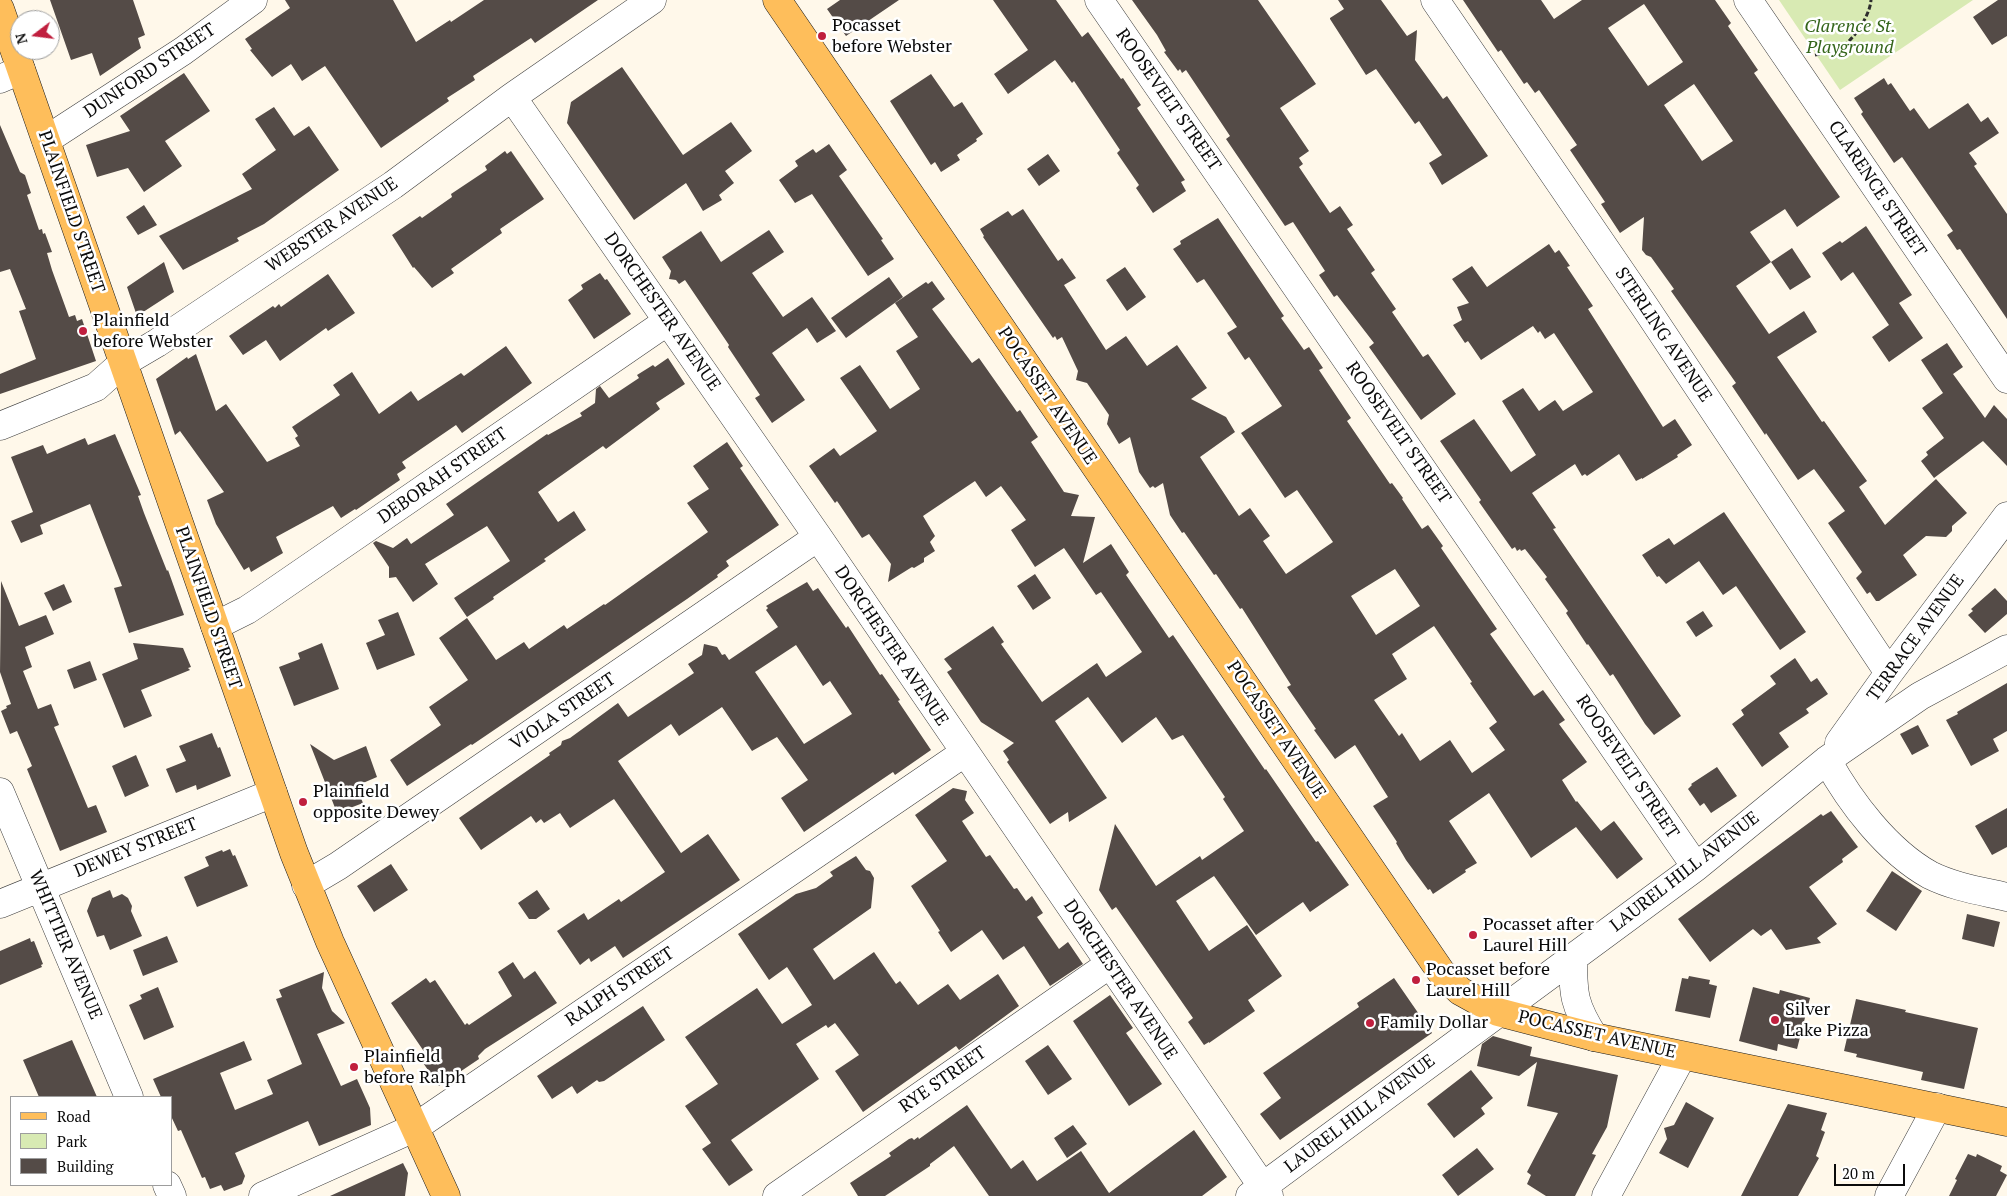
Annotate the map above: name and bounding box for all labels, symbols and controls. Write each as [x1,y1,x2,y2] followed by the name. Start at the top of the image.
[10,10,60,60] north arrow
[832,15,952,58] place label: Pocasset before Webster
[1804,16,1896,58] park label: Clarence St. Playground
[80,19,220,123] street label: DUNFORD STREET
[1111,25,1225,175] street label: ROOSEVELT STREET
[816,30,828,42] marker: Pocasset before Webster
[10,31,32,46] text: N
[1823,117,1931,261] street label: CLARENCE STREET
[33,128,109,296] street label: PLAINFIELD STREET
[262,173,402,277] street label: WEBSTER AVENUE
[599,229,725,395] street label: DORCHESTER AVENUE
[1610,264,1716,406] street label: STERLING AVENUE
[93,310,213,352] place label: Plainfield before Webster
[993,323,1101,469] street label: POCASSET AVENUE
[77,325,89,337] marker: Plainfield before Webster
[1341,358,1455,508] street label: ROOSEVELT STREET
[374,423,512,529] street label: DEBORAH STREET
[170,524,246,692] street label: PLAINFIELD STREET
[829,562,953,730] street label: DORCHESTER AVENUE
[1863,570,1969,706] street label: TERRACE AVENUE
[1222,657,1330,803] street label: POCASSET AVENUE
[506,669,620,755] street label: VIOLA STREET
[1571,691,1683,843] street label: ROOSEVELT STREET
[313,781,439,824] place label: Plainfield opposite Dewey
[297,796,309,808] marker: Plainfield opposite Dewey
[1606,807,1764,937] street label: LAUREL HILL AVENUE
[71,813,201,883] street label: DEWEY STREET
[24,867,106,1023] street label: WHITTIER AVENUE
[1058,896,1182,1064] street label: DORCHESTER AVENUE
[1483,914,1594,956] place label: Pocasset after Laurel Hill
[1467,929,1479,941] marker: Pocasset after Laurel Hill
[562,943,678,1031] street label: RALPH STREET
[1426,959,1550,1002] place label: Pocasset before Laurel Hill
[1410,974,1422,986] marker: Pocasset before Laurel Hill
[1785,999,1869,1042] place label: Silver Lake Pizza
[1516,1006,1678,1064] street label: POCASSET AVENUE
[1380,1012,1488,1034] place label: Family Dollar
[1769,1014,1781,1026] marker: Silver Lake Pizza
[1364,1017,1376,1029] marker: Family Dollar
[895,1042,991,1118] street label: RYE STREET
[364,1046,466,1088] place label: Plainfield before Ralph
[1280,1050,1440,1178] street label: LAUREL HILL AVENUE
[348,1061,360,1073] marker: Plainfield before Ralph
[10,1096,172,1186] legend
[57,1106,90,1126] text: Road
[57,1131,87,1151] text: Park
[1837,1154,1908,1186] scale bar
[57,1156,114,1176] text: Building
[1842,1163,1875,1183] text: 20 m

